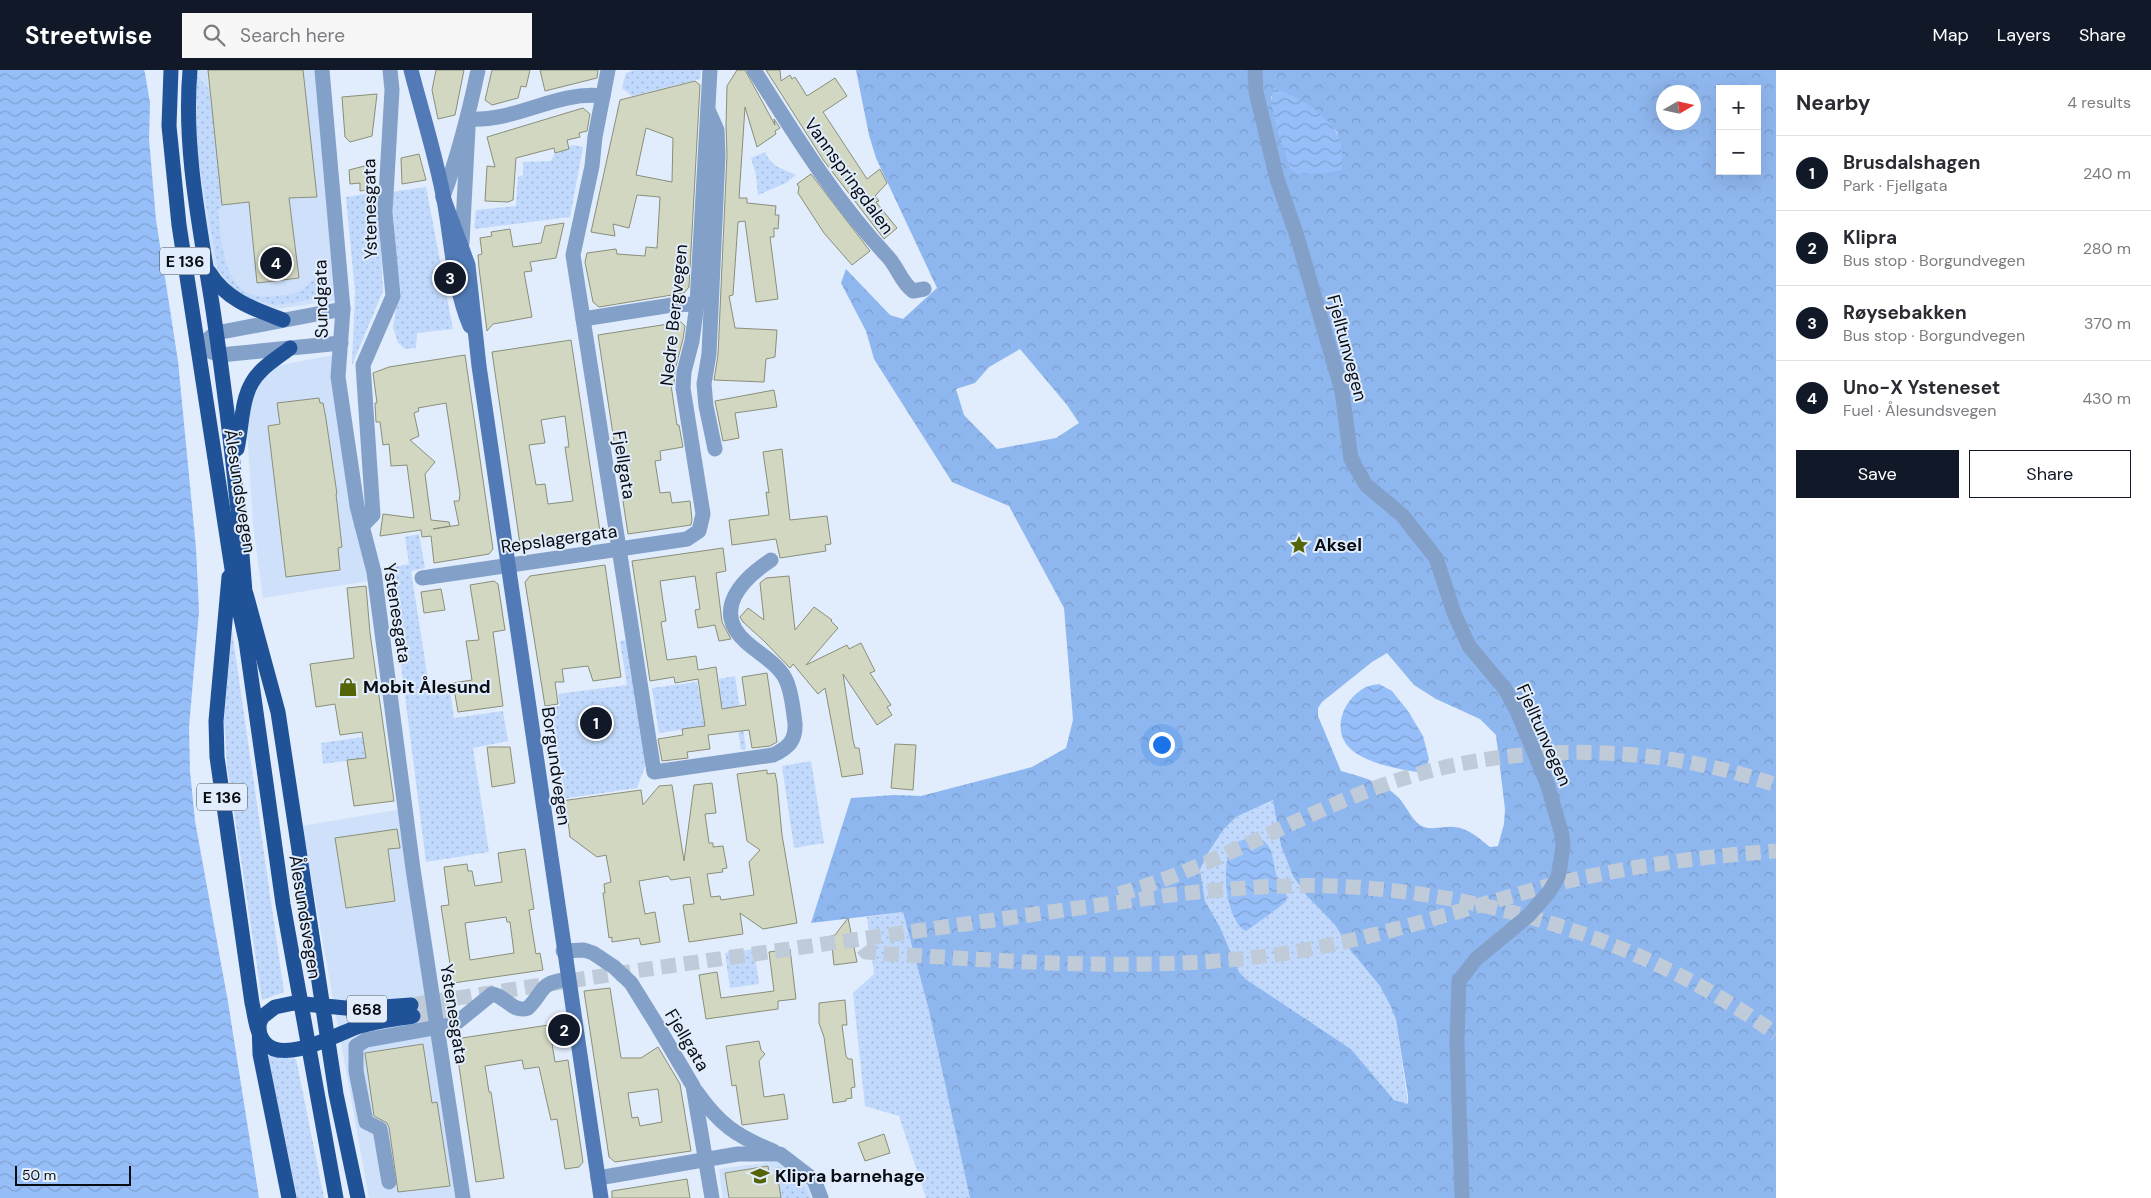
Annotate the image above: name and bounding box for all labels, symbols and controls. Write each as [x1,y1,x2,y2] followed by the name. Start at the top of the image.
[182,13,532,58] search box
[25,20,152,51] text: Streetwise
[200,21,228,49] icon: search
[240,23,345,48] text: Search here
[1933,23,1969,47] text: Map
[1997,23,2051,47] text: Layers
[2079,23,2126,47] text: Share
[1656,85,1701,130] north arrow
[1716,85,1761,175] map controls
[1716,85,1761,130] button: +
[1796,89,1870,117] text: Nearby
[2067,92,2131,113] text: 4 results
[799,113,899,239] street label: Vannspringdalen
[1716,130,1761,175] button: −
[1843,150,1980,175] text: Brusdalshagen
[357,158,383,260] street label: Ystenesgata
[1809,163,1815,184] text: 1
[2083,163,2131,184] text: 240 m
[1843,175,1947,196] text: Park · Fjellgata
[1843,225,1897,250] text: Klipra
[1807,238,1817,259] text: 2
[2083,238,2131,259] text: 280 m
[655,243,693,387] street label: Nedre Bergvegen
[260,244,292,282] pin: 4
[160,248,210,275] road number: E 136
[1843,250,2025,271] text: Bus stop · Borgundvegen
[308,259,334,339] street label: Sundgata
[434,259,466,297] pin: 3
[1321,292,1373,404] street label: Fjelltunvegen
[1843,300,1967,325] text: Røysebakken
[1807,313,1817,334] text: 3
[2084,313,2131,334] text: 370 m
[1843,325,2025,346] text: Bus stop · Borgundvegen
[1843,375,2000,400] text: Uno-X Ysteneset
[1807,388,1817,409] text: 4
[2082,388,2131,409] text: 430 m
[1843,400,1996,421] text: Fuel · Ålesundsvegen
[218,427,262,555] street label: Ålesundsvegen
[607,429,641,501] street label: Fjellgata
[1796,450,1959,498] button: Save
[1969,450,2131,498] button: Share
[499,519,619,559] street label: Repslagergata
[1314,533,1362,557] place label: Aksel
[1288,534,1310,556] place icon: Aksel
[377,561,417,665] street label: Ystenesgata
[363,675,491,699] place label: Mobit Ålesund
[337,676,359,698] shop icon: Mobit Ålesund
[1511,680,1577,790] street label: Fjelltunvegen
[580,704,612,742] pin: 1
[536,705,576,827] street label: Borgundvegen
[1149,732,1175,758] your location
[197,784,247,810] road number: E 136
[283,853,327,981] street label: Ålesundsvegen
[434,962,474,1066] street label: Ystenesgata
[347,996,387,1022] road number: 658
[659,1004,715,1076] street label: Fjellgata
[548,1011,580,1049] pin: 2
[15,1163,131,1186] scale bar
[775,1164,925,1188] place label: Klipra barnehage
[749,1165,771,1187] school or university icon: Klipra barnehage
[22,1166,56,1184] text: 50 m

